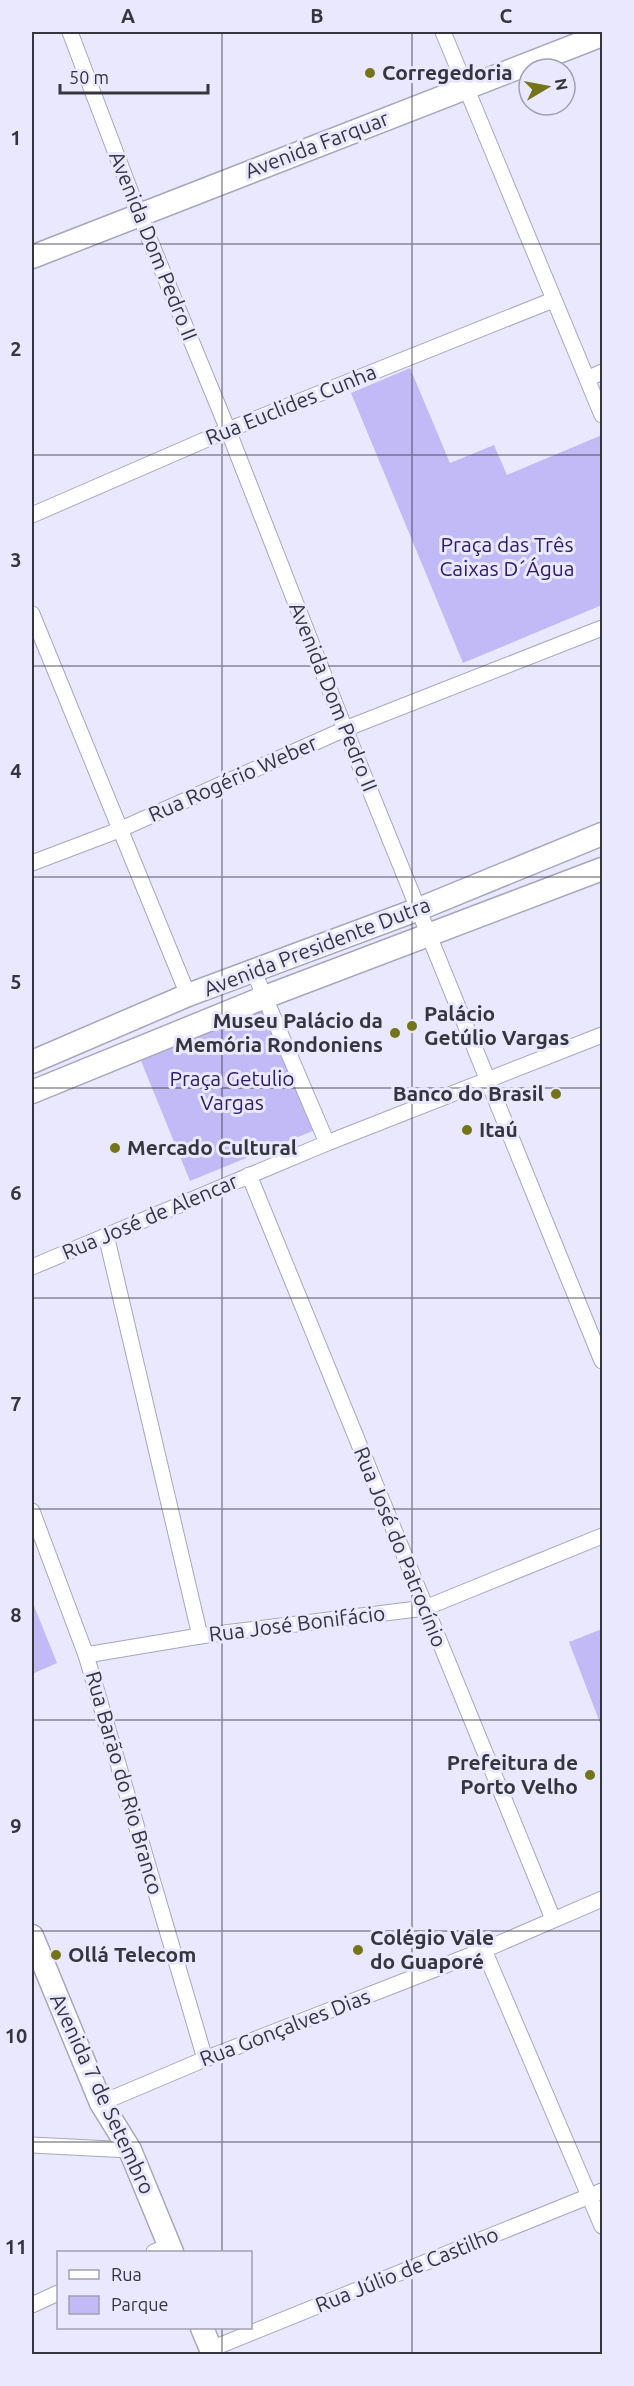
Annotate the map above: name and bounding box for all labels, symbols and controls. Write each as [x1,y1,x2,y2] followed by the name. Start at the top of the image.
[121,4,135,27] text: A
[310,4,324,27] text: B
[500,4,513,27] text: C
[60,57,208,95] scale bar
[517,57,577,117] north arrow
[382,60,513,84] place label: Corregedoria
[363,66,377,80] marker: Corregedoria
[69,67,109,87] text: 50 m
[552,77,572,92] text: N
[241,106,392,183] street label: Avenida Farquar
[10,126,22,149] text: 1
[105,147,203,344] street label: Avenida Dom Pedro II
[10,337,22,360] text: 2
[202,359,379,449] street label: Rua Euclides Cunha
[439,532,575,580] park label: Praça das Três Caixas D´Água
[10,548,22,571] text: 3
[285,598,383,795] street label: Avenida Dom Pedro II
[144,730,321,826] street label: Rua Rogério Weber
[10,759,22,782] text: 4
[200,892,433,1000] street label: Avenida Presidente Dutra
[10,970,22,993] text: 5
[424,1001,569,1049] place label: Palácio Getúlio Vargas
[175,1008,383,1056] place label: Museu Palácio da Memória Rondoniens
[405,1019,419,1033] marker: Palácio Getúlio Vargas
[388,1026,402,1040] marker: Museu Palácio da Memória Rondoniens
[169,1066,295,1114] park label: Praça Getulio Vargas
[393,1081,544,1105] place label: Banco do Brasil
[549,1087,563,1101] marker: Banco do Brasil
[479,1117,518,1141] place label: Itaú
[460,1123,474,1137] marker: Itaú
[127,1135,297,1159] place label: Mercado Cultural
[108,1141,122,1155] marker: Mercado Cultural
[58,1168,241,1264] street label: Rua José de Alencar
[10,1181,22,1204] text: 6
[10,1392,22,1415] text: 7
[350,1443,452,1650] street label: Rua José do Patrocínio
[207,1600,386,1646] street label: Rua José Bonifácio
[10,1603,22,1626] text: 8
[82,1668,168,1897] street label: Rua Barão do Rio Branco
[447,1750,578,1798] place label: Prefeitura de Porto Velho
[583,1768,597,1782] marker: Prefeitura de Porto Velho
[10,1814,22,1837] text: 9
[370,1925,494,1973] place label: Colégio Vale do Guaporé
[68,1942,196,1966] place label: Ollá Telecom
[351,1943,365,1957] marker: Colégio Vale do Guaporé
[49,1948,63,1962] marker: Ollá Telecom
[196,1984,373,2071] street label: Rua Gonçalves Dias
[46,1989,160,2198] street label: Avenida 7 de Setembro
[5,2024,27,2047] text: 10
[312,2221,502,2317] street label: Rua Júlio de Castilho
[5,2235,27,2258] text: 11
[57,2251,252,2329] legend
[111,2264,142,2284] text: Rua
[111,2294,168,2314] text: Parque

